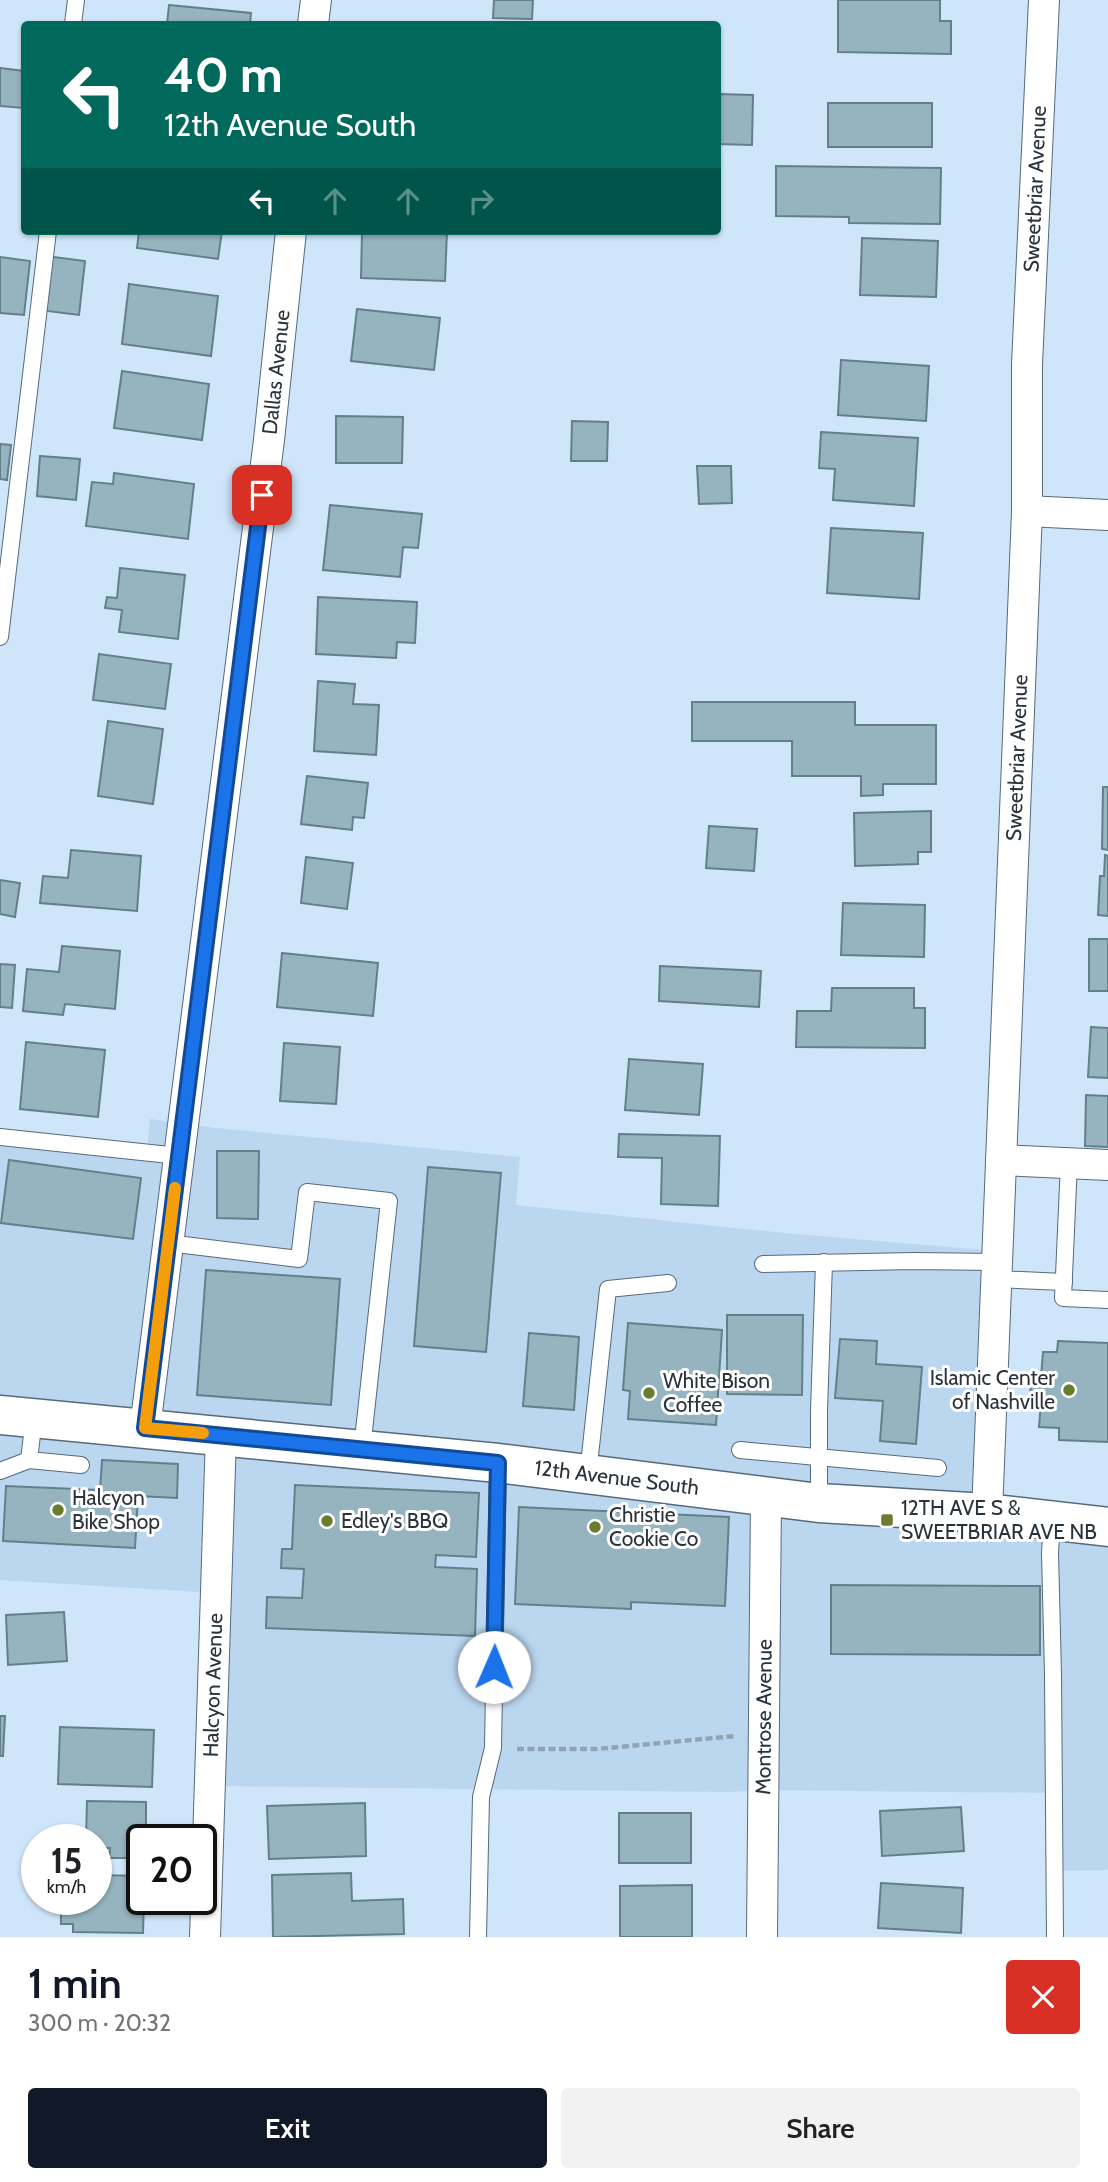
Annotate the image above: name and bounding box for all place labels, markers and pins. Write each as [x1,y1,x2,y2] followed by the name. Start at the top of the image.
[232,465,292,525] pin
[930,1365,1055,1414] place label: Islamic Center of Nashville
[663,1368,770,1417] place label: White Bison Coffee
[1061,1382,1077,1398] marker: Islamic Center of Nashville
[641,1385,657,1401] marker: White Bison Coffee
[72,1485,160,1534] place label: Halcyon Bike Shop
[901,1495,1097,1544] place label: 12TH AVE S & SWEETBRIAR AVE NB
[50,1502,66,1518] marker: Halcyon Bike Shop
[609,1502,698,1551] place label: Christie Cookie Co
[341,1508,448,1533] place label: Edley's BBQ
[879,1512,895,1528] marker: 12TH AVE S & SWEETBRIAR AVE NB
[319,1513,335,1529] marker: Edley's BBQ
[587,1519,603,1535] marker: Christie Cookie Co

